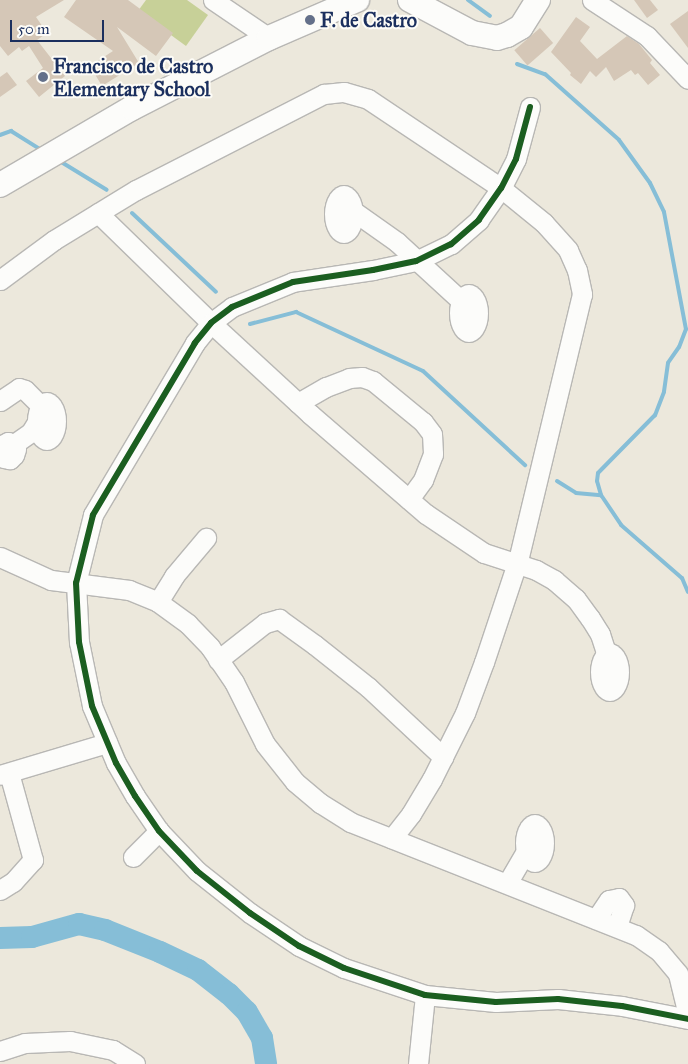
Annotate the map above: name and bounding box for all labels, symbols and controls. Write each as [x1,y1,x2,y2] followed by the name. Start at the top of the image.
[320,8,417,32] place label: F. de Castro
[12,10,106,42] scale bar
[304,14,316,26] marker: F. de Castro
[18,20,50,38] text: 50 m
[53,54,213,101] place label: Francisco de Castro Elementary School
[37,71,49,83] marker: Francisco de Castro Elementary School

